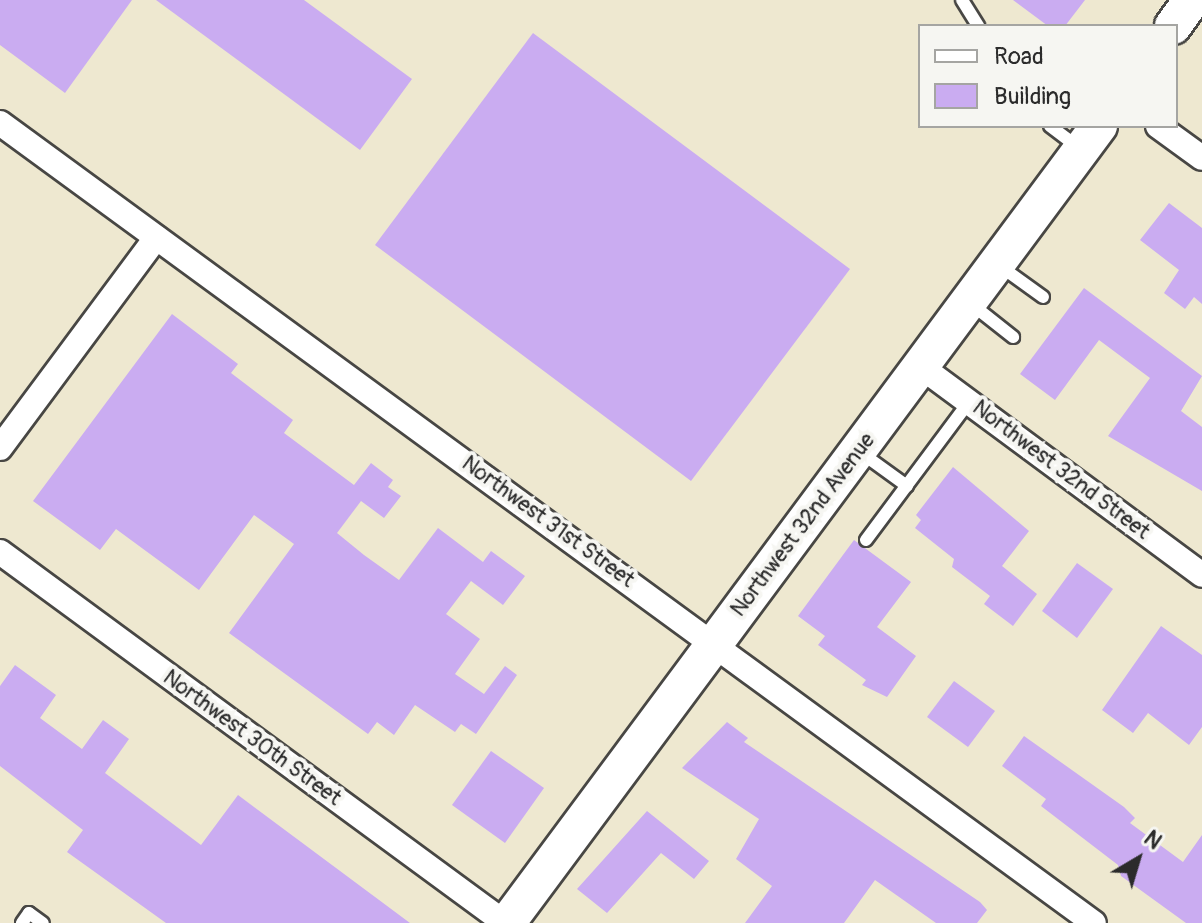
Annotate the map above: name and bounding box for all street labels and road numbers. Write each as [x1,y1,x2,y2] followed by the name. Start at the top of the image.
[967,395,1155,545] street label: Northwest 32nd Street
[725,428,881,622] street label: Northwest 32nd Avenue
[457,451,639,593] street label: Northwest 31st Street
[158,664,346,812] street label: Northwest 30th Street

